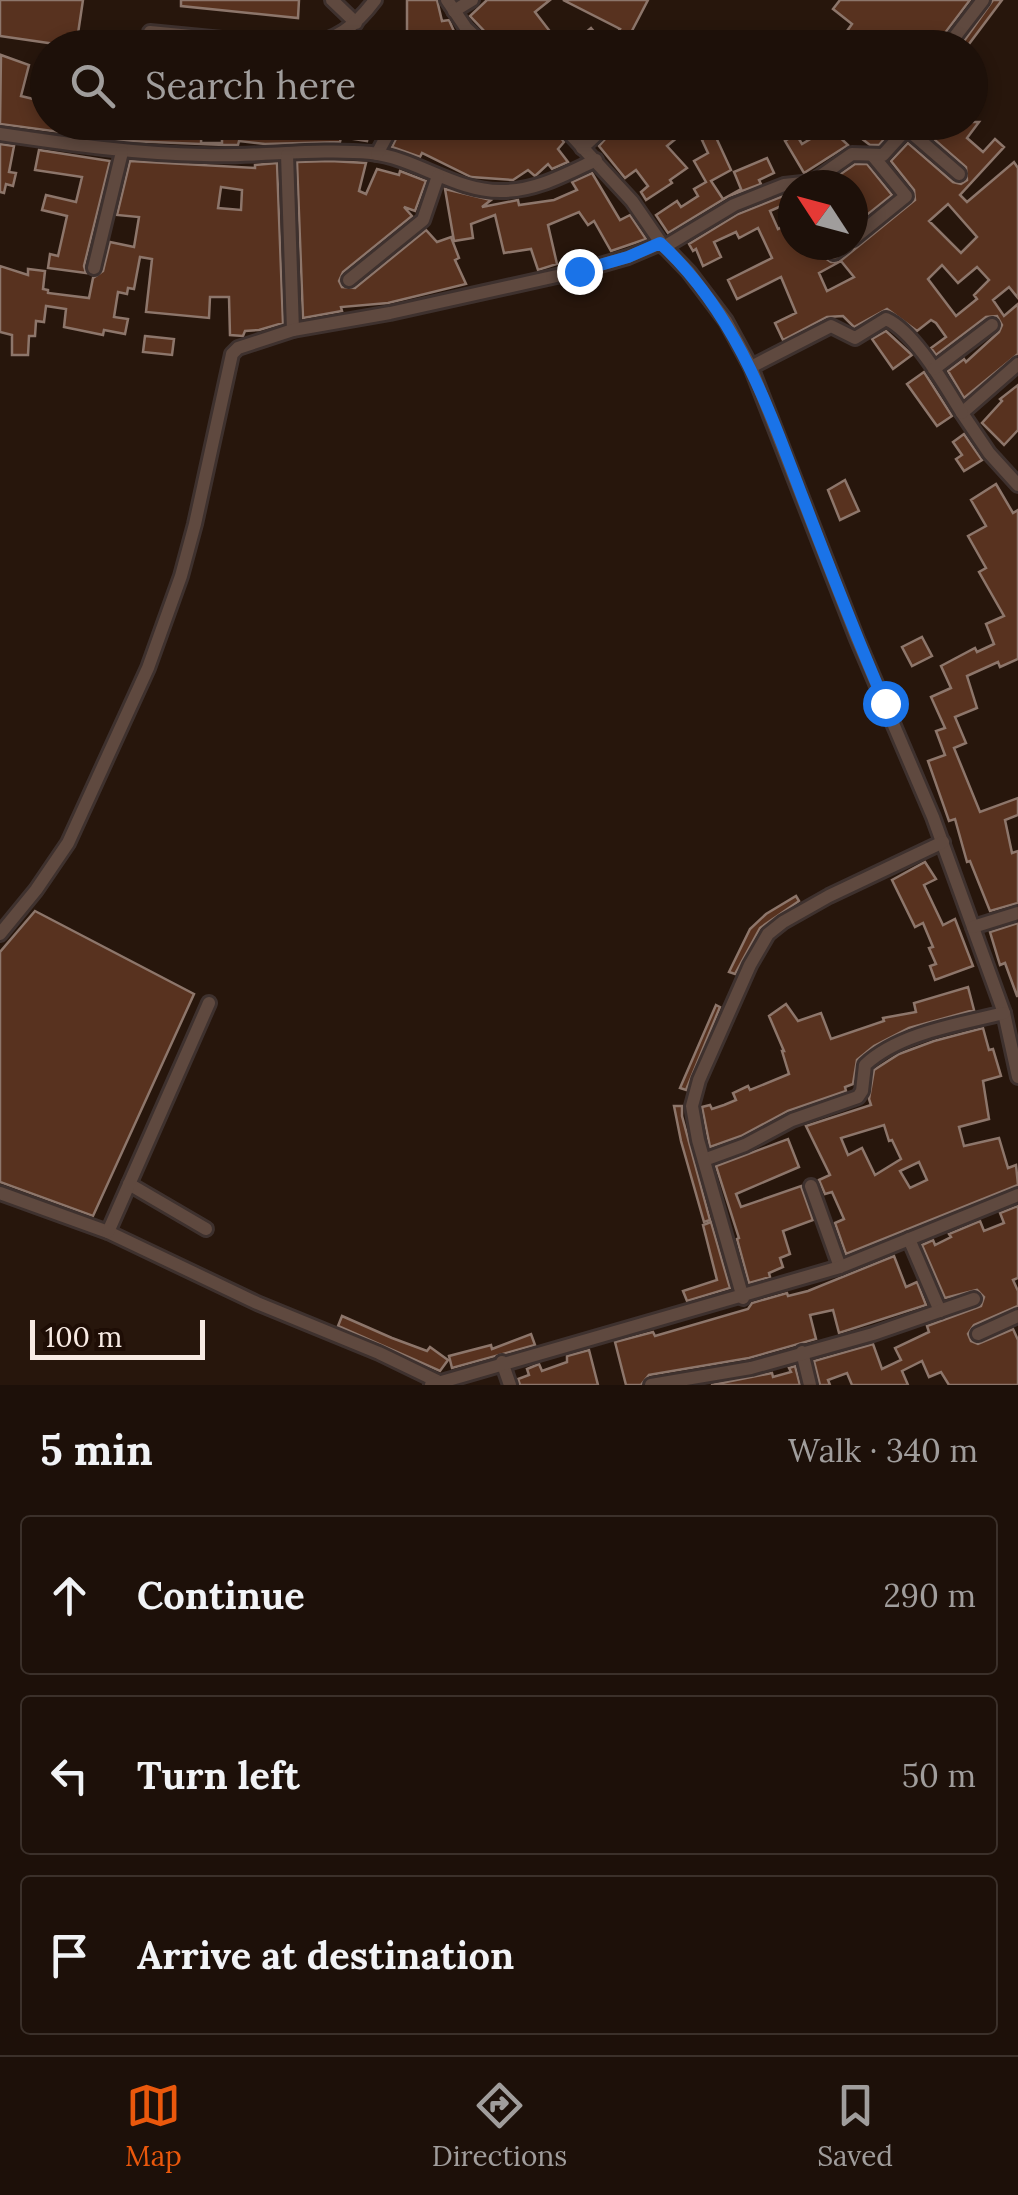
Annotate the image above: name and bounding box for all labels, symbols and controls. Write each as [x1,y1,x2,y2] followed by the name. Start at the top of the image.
[30,30,988,140] search box
[65,58,120,113] icon: search
[145,61,356,109] text: Search here
[778,170,868,260] north arrow
[557,249,603,295] route end
[863,681,909,727] route start
[30,1315,205,1360] scale bar
[45,1319,122,1355] text: 100 m
[40,1423,153,1477] text: 5 min
[788,1430,978,1471] text: Walk · 340 m
[42,1568,97,1623] icon: ahead
[137,1571,305,1619] text: Continue
[883,1575,976,1616] text: 290 m
[42,1748,97,1803] icon: left
[137,1751,300,1799] text: Turn left
[902,1755,976,1796] text: 50 m
[42,1928,97,1983] icon: arrive
[137,1931,514,1979] text: Arrive at destination
[125,2078,182,2174] tab: Map
[432,2078,567,2174] tab: Directions
[817,2078,893,2174] tab: Saved

